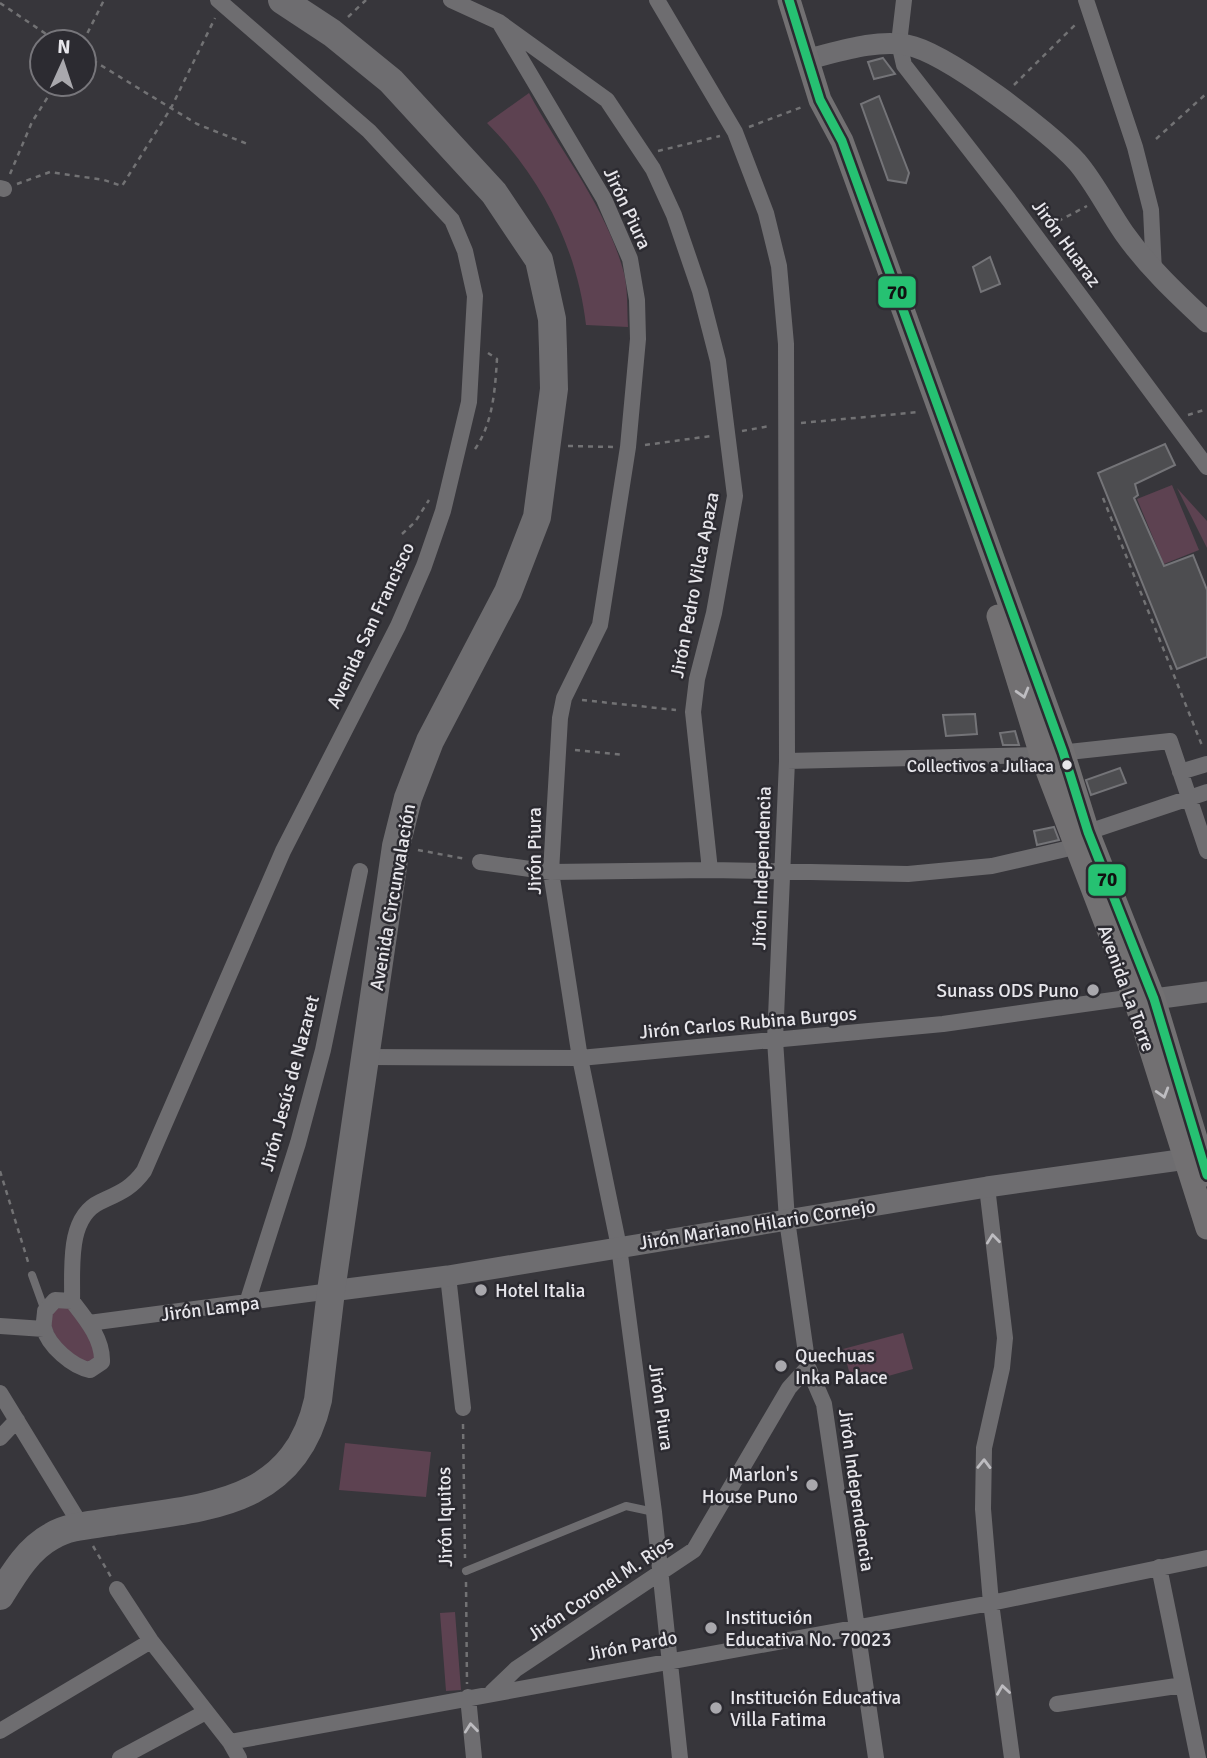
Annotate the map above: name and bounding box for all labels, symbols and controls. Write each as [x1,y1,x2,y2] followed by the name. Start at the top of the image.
[28,28,98,98] north arrow
[57,35,71,59] text: N
[598,164,656,253] street label: Jirón Piura
[1026,195,1106,292] street label: Jirón Huaraz
[877,275,917,309] line badge: 70
[887,281,907,305] text: 70
[665,490,725,680] street label: Jirón Pedro Vilca Apaza
[322,538,420,713] street label: Avenida San Francisco
[1015,687,1030,699] one-way arrow
[907,756,1054,777] place label: Collectivos a Juliaca
[1060,758,1074,772] marker: Collectivos a Juliaca
[747,786,777,950] street label: Jirón Independencia
[365,802,421,992] street label: Avenida Circunvalación
[523,807,547,895] street label: Jirón Piura
[1087,863,1127,897] line badge: 70
[1097,868,1117,892] text: 70
[1092,922,1160,1055] street label: Avenida La Torre
[937,979,1079,1003] place label: Sunass ODS Puno
[1085,982,1101,998] marker: Sunass ODS Puno
[255,992,325,1174] street label: Jirón Jesús de Nazaret
[638,1002,858,1044] street label: Jirón Carlos Rubina Burgos
[1154,1086,1169,1098] one-way arrow
[637,1194,877,1256] street label: Jirón Mariano Hilario Cornejo
[986,1233,1001,1245] one-way arrow
[495,1279,585,1303] place label: Hotel Italia
[473,1282,489,1298] marker: Hotel Italia
[160,1291,261,1327] street label: Jirón Lampa
[795,1344,888,1390] place label: Quechuas Inka Palace
[773,1358,789,1374] marker: Quechuas Inka Palace
[643,1362,679,1452] street label: Jirón Piura
[833,1407,879,1573] street label: Jirón Independencia
[976,1458,991,1469] one-way arrow
[702,1463,798,1509] place label: Marlon's House Puno
[432,1467,458,1567] street label: Jirón Iquitos
[804,1477,820,1493] marker: Marlon's House Puno
[523,1531,678,1647] street label: Jirón Coronel M. Rios
[725,1606,892,1652] place label: Institución Educativa No. 70023
[703,1620,719,1636] marker: Institución Educativa No. 70023
[585,1625,679,1666] street label: Jirón Pardo
[995,1685,1010,1696] one-way arrow
[730,1686,901,1732] place label: Institución Educativa Villa Fatima
[708,1700,724,1716] marker: Institución Educativa Villa Fatima
[463,1722,478,1733] one-way arrow

